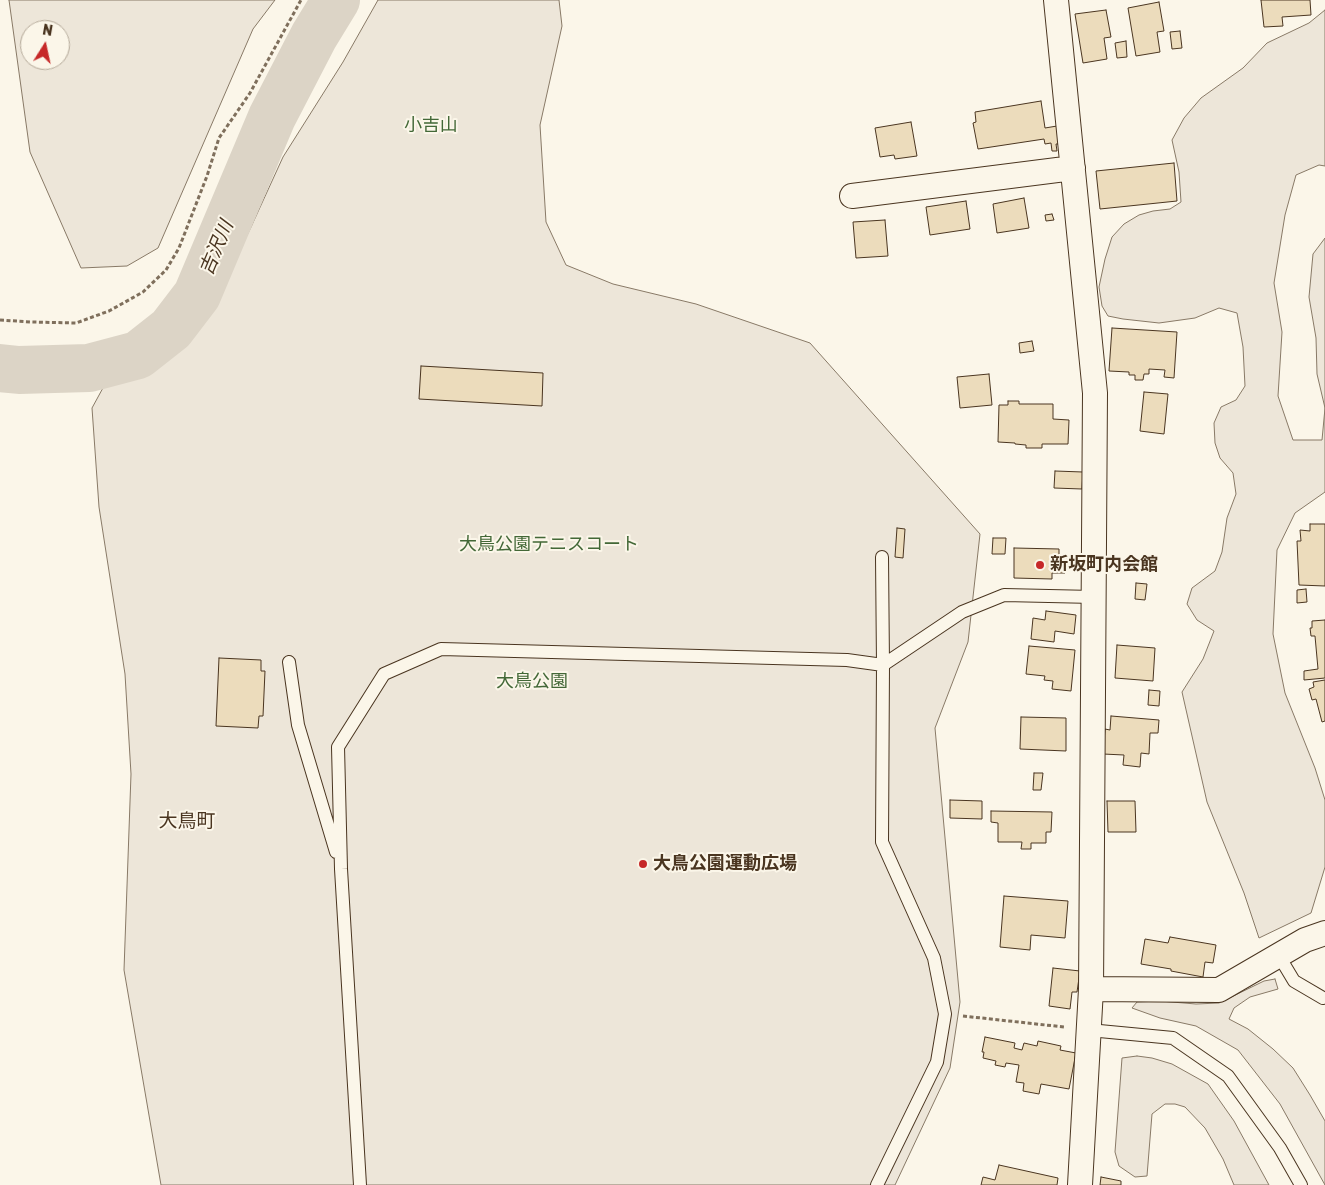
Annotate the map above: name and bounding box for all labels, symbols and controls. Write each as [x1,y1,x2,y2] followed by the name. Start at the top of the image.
[20,20,70,70] north arrow
[41,21,54,40] text: N
[404,115,458,137] park label: 小吉山
[195,217,239,279] water label: 吉沢川
[459,534,639,556] park label: 大鳥公園テニスコート
[1050,554,1158,576] place label: 新坂町内会館
[1034,559,1046,571] marker: 新坂町内会館
[496,671,568,693] park label: 大鳥公園
[159,811,215,833] district label: 大鳥町
[653,853,797,875] place label: 大鳥公園運動広場
[637,858,649,870] marker: 大鳥公園運動広場

